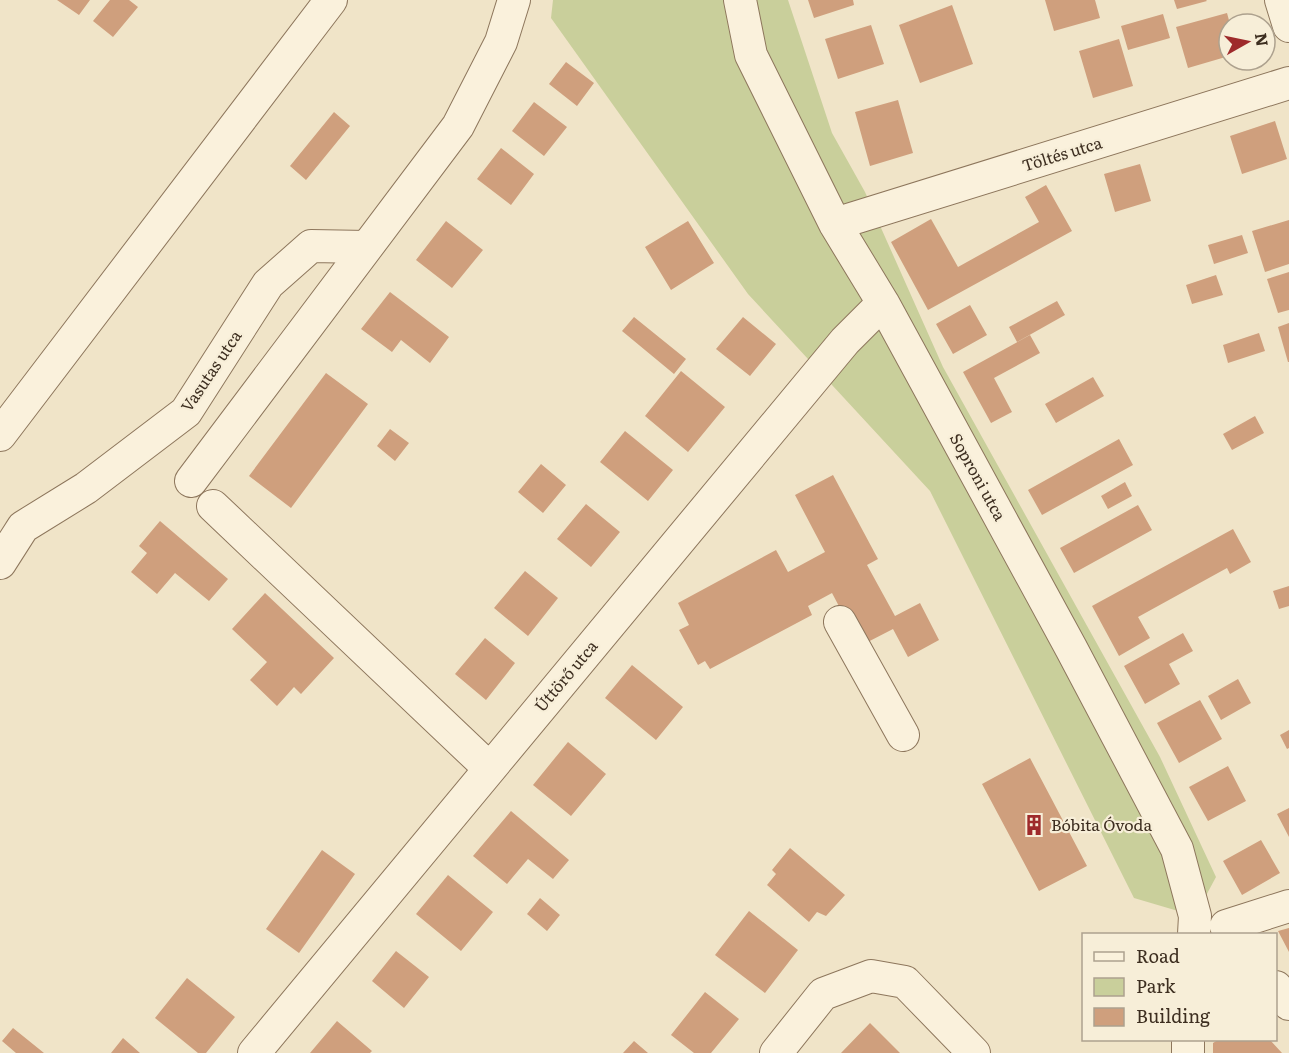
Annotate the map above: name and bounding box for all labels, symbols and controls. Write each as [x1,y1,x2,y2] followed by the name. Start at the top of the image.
[1217,12,1277,72] north arrow
[1250,31,1276,48] text: N
[1019,129,1105,177] street label: Töltés utca
[174,325,247,416] street label: Vasutas utca
[945,428,1013,525] street label: Soproni utca
[528,634,603,716] street label: Úttörő utca
[1051,812,1152,836] place label: Bóbita Óvoda
[1022,813,1046,837] building icon: Bóbita Óvoda
[1082,933,1277,1041] legend
[1136,942,1180,969] text: Road
[1136,972,1177,999] text: Park
[1136,1002,1211,1029] text: Building

